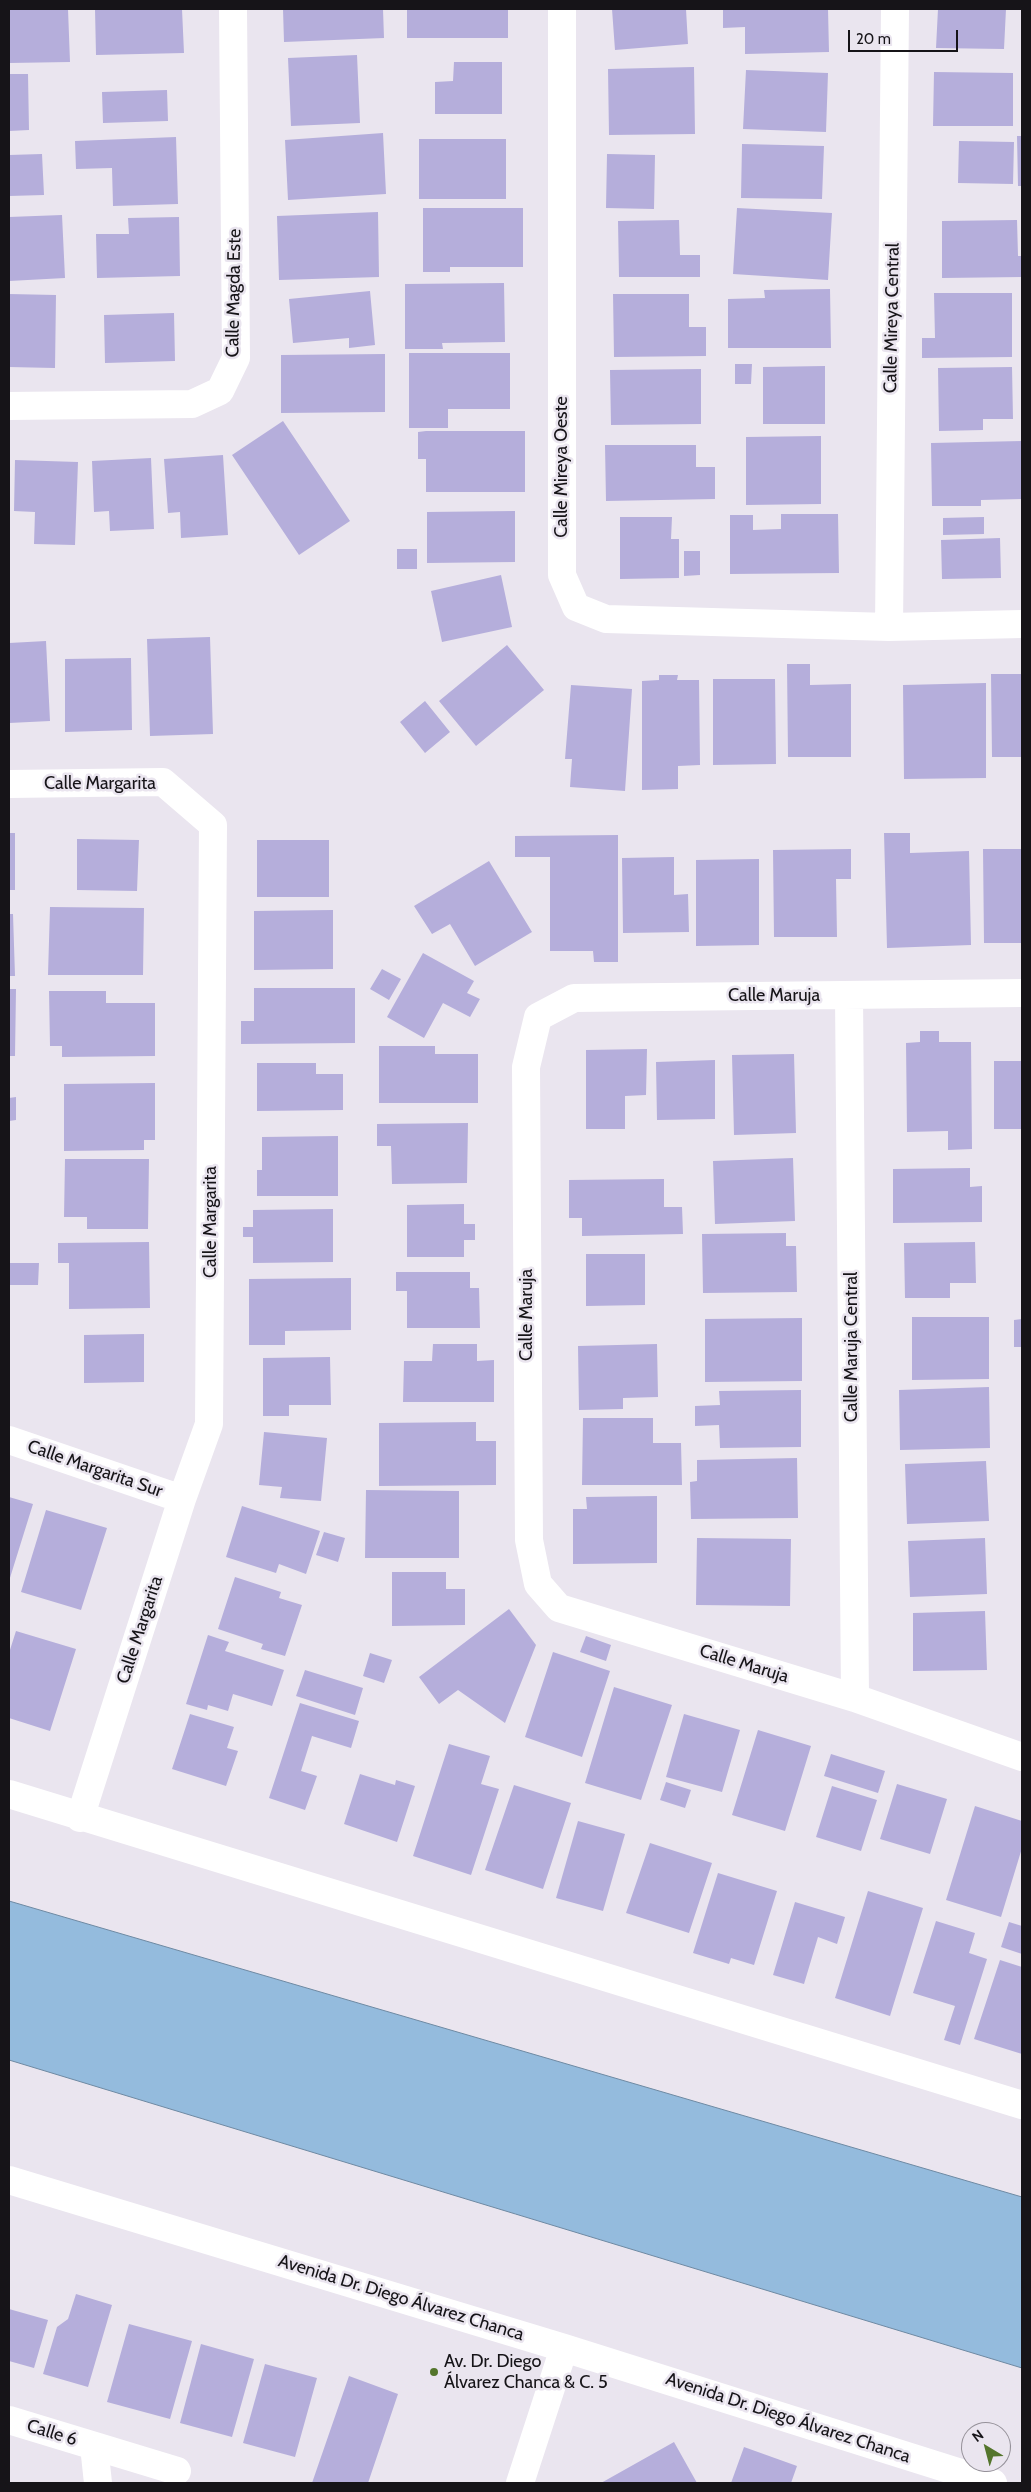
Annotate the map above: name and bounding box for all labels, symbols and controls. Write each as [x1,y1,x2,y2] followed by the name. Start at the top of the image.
[851,20,961,52] scale bar
[856,30,891,48] text: 20 m
[222,228,246,358] street label: Calle Magda Este
[880,243,904,393] street label: Calle Mireya Central
[551,396,573,538] street label: Calle Mireya Oeste
[44,773,156,795] street label: Calle Margarita
[728,985,820,1007] street label: Calle Maruja
[200,1166,222,1278] street label: Calle Margarita
[516,1269,538,1361] street label: Calle Maruja
[841,1272,863,1422] street label: Calle Maruja Central
[25,1436,165,1502] street label: Calle Margarita Sur
[112,1573,168,1687] street label: Calle Margarita
[697,1640,791,1688] street label: Calle Maruja
[276,2250,526,2346] street label: Avenida Dr. Diego Álvarez Chanca
[444,2351,608,2394] place label: Av. Dr. Diego Álvarez Chanca & C. 5
[428,2366,440,2378] marker: Av. Dr. Diego Álvarez Chanca & C. 5
[663,2368,913,2468] street label: Avenida Dr. Diego Álvarez Chanca
[24,2415,80,2451] street label: Calle 6
[961,2422,1011,2472] north arrow
[968,2426,987,2446] text: N

